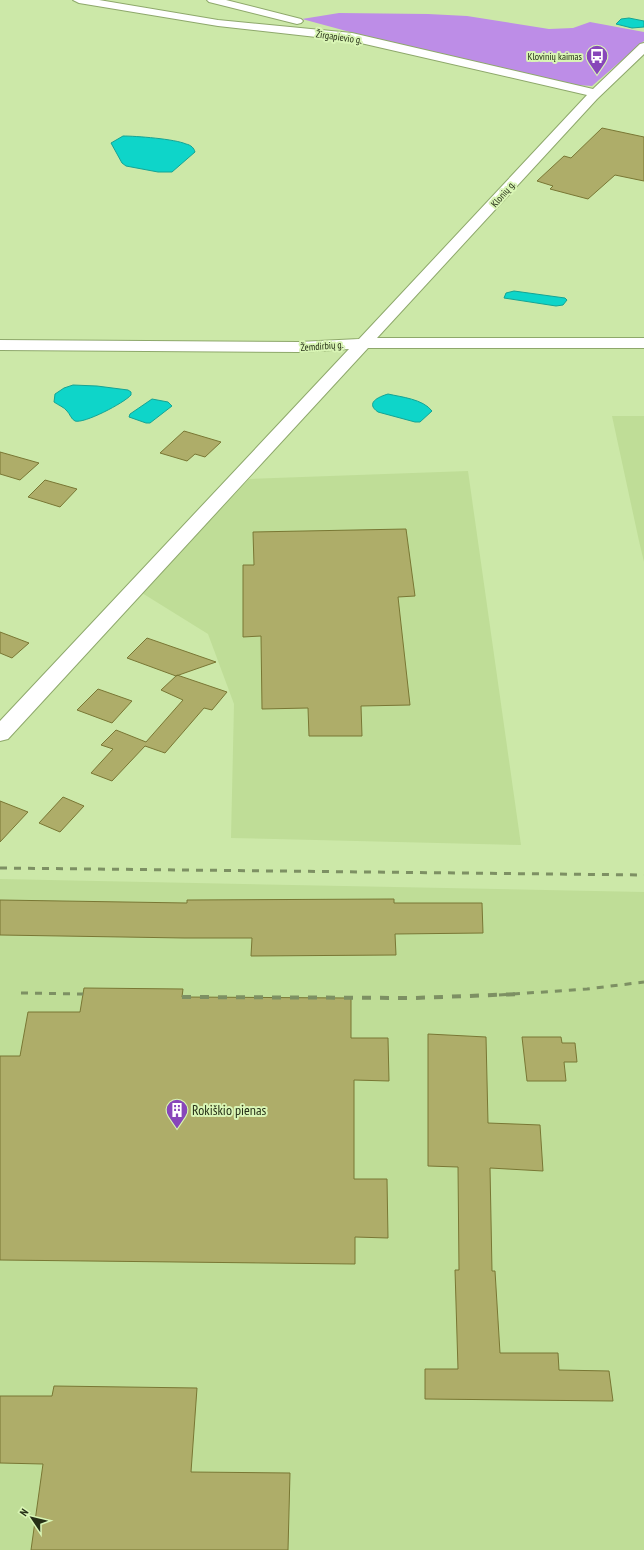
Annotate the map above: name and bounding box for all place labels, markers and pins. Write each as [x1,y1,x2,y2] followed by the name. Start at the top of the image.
[584,43,610,76] bus stop icon: Klovinių kaimas
[528,50,583,63] place label: Klovinių kaimas
[164,1097,190,1130] building icon: Rokiškio pienas
[192,1101,267,1119] place label: Rokiškio pienas

